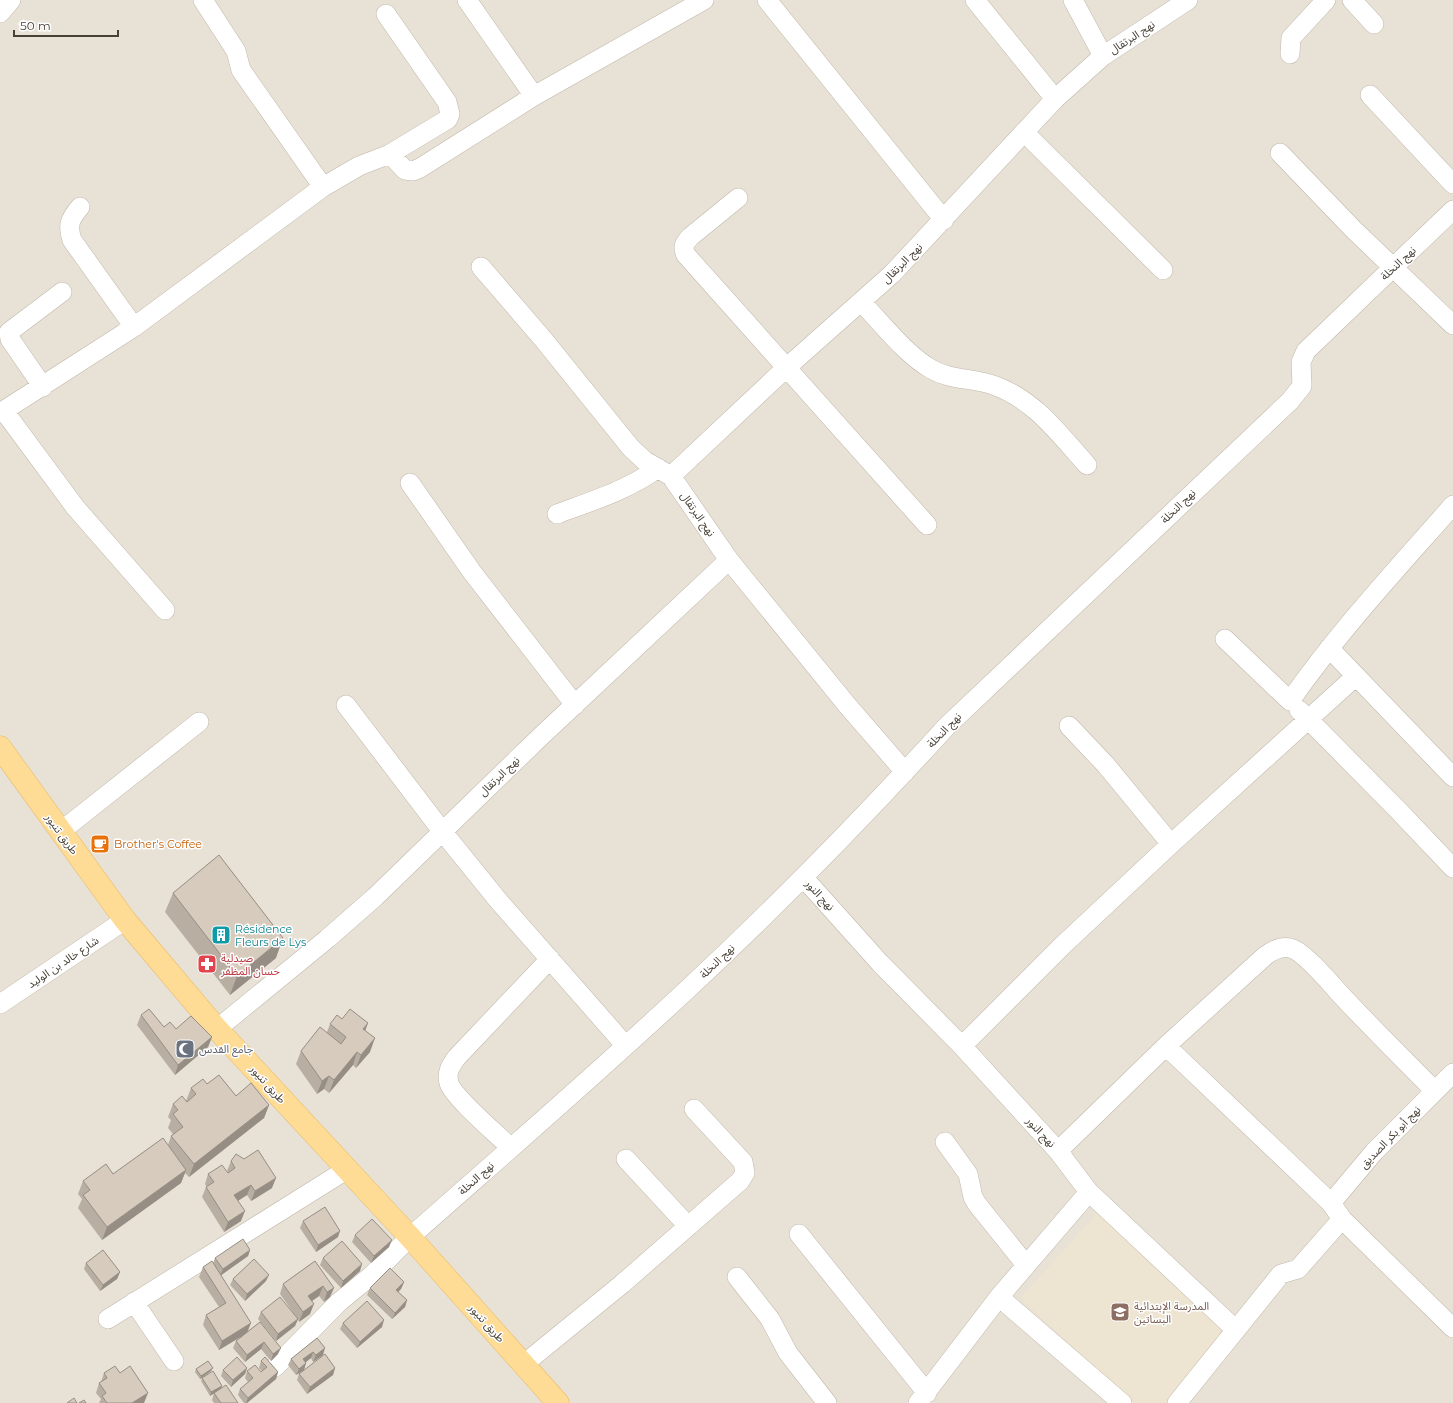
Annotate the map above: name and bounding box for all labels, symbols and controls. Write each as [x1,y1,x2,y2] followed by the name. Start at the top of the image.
[14,12,118,38] scale bar
[1107,17,1158,58] street label: نهج البرتقال
[20,18,51,33] text: 50 m
[879,240,926,287] street label: نهج البرتقال
[1377,243,1419,284] street label: نهج النخلة
[1158,486,1199,527] street label: نهج النخلة
[677,489,719,540] street label: نهج البرتقال
[924,709,965,751] street label: نهج النخلة
[476,753,523,800] street label: نهج البرتقال
[42,810,81,857] street label: طريق تنيور
[89,833,111,855] cafe icon: Brother's Coffee
[114,837,202,851] place label: Brother's Coffee
[801,876,838,914] street label: نهج النور
[235,922,307,949] place label: Résidence Fleurs de Lys
[210,924,232,946] building icon: Résidence Fleurs de Lys
[25,933,102,992] street label: شارع خالد بن الوليد
[697,941,738,982] street label: نهج النخلة
[220,951,280,978] place label: صيدلية حسان المظفر
[196,953,218,975] pharmacy icon: صيدلية حسان المظفر
[174,1038,196,1060] mosque icon: جامع القدس
[199,1042,254,1057] place label: جامع القدس
[246,1061,289,1106] street label: طريق تنيور
[1357,1103,1424,1172] street label: نهج أبو بكر الصديق
[1022,1113,1059,1151] street label: نهج النور
[455,1158,498,1198] street label: نهج النخلة
[1134,1299,1209,1326] place label: المدرسة الإبتدائية البساتين
[465,1300,508,1345] street label: طريق تنيور
[1109,1301,1131,1323] school or university icon: المدرسة الإبتدائية البساتين

